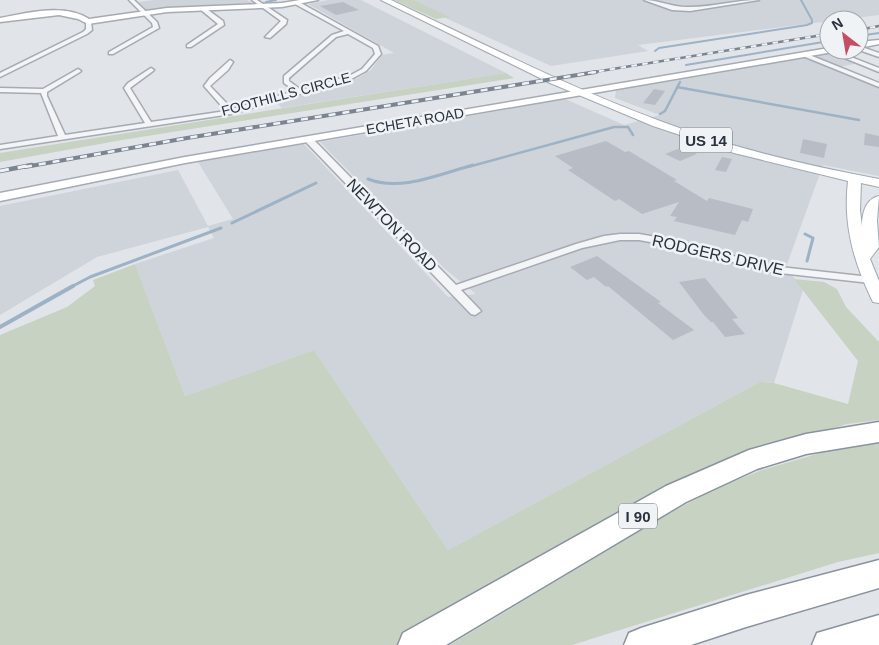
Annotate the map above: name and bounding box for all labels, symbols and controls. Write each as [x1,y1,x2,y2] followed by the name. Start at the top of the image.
[819,10,869,60] north arrow
[829,14,846,33] text: N
[220,69,352,119] street label: FOOTHILLS CIRCLE
[365,104,465,138] street label: ECHETA ROAD
[680,128,732,152] road number: US 14
[344,175,440,275] street label: NEWTON ROAD
[651,232,785,278] street label: RODGERS DRIVE
[619,504,657,528] road number: I 90

